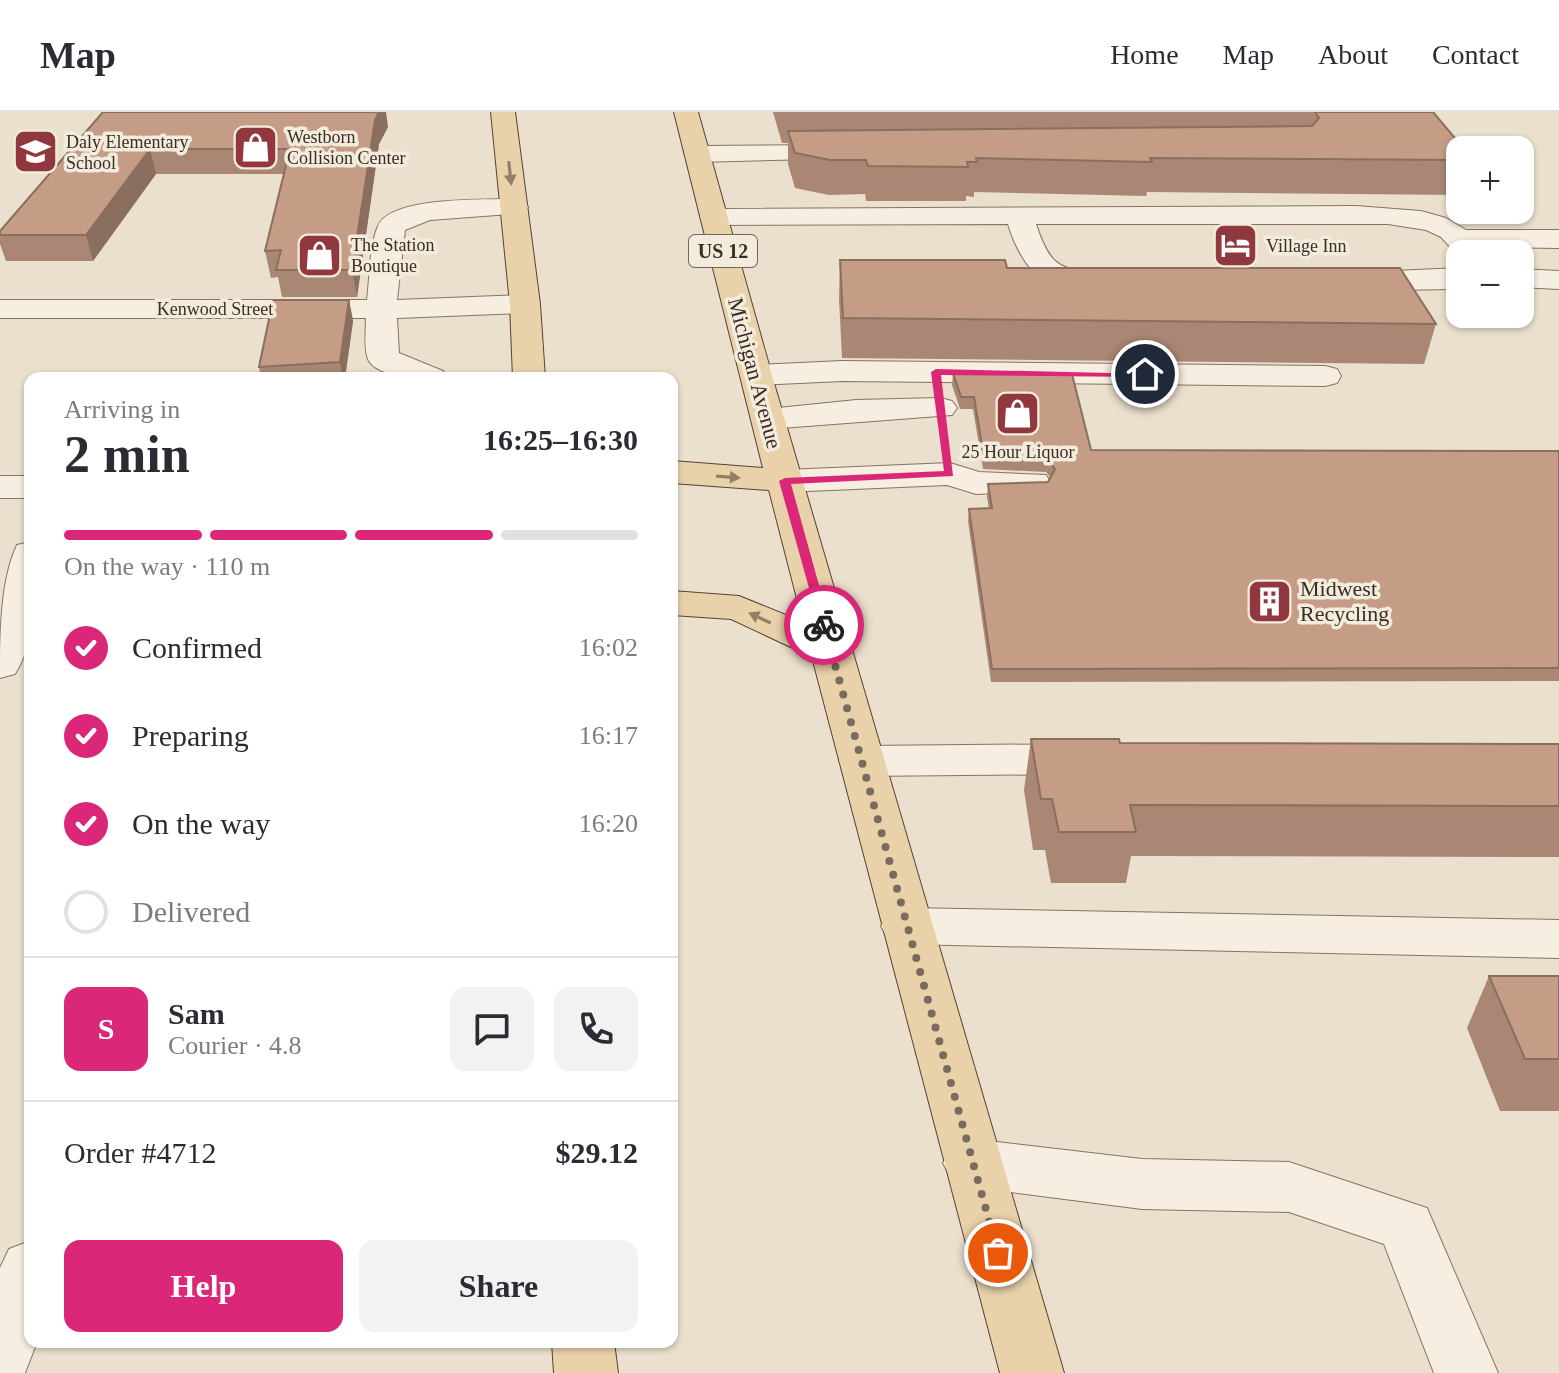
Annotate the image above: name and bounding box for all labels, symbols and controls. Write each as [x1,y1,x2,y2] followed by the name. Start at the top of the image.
[40,34,116,76] text: Map
[1110,39,1179,70] text: Home
[1223,39,1274,70] text: Map
[1318,39,1388,70] text: About
[1432,39,1519,70] text: Contact
[232,123,280,171] shop icon: Westborn Collision Center
[287,127,406,168] place label: Westborn Collision Center
[11,128,59,176] school or university icon: Daly Elementary School
[66,132,188,173] place label: Daly Elementary School
[1446,136,1534,328] map controls
[1446,136,1534,224] button: +
[503,161,516,186] one-way arrow
[1211,222,1259,270] hotel icon: Village Inn
[296,231,344,279] shop icon: The Station Boutique
[351,235,435,276] place label: The Station Boutique
[689,235,757,267] road number: US 12
[1266,236,1346,256] place label: Village Inn
[1446,240,1534,328] button: −
[723,295,787,451] street label: Michigan Avenue
[157,299,273,319] street label: Kenwood Street
[1111,340,1179,408] pin
[1123,352,1167,396] icon: home
[994,390,1042,438] shop icon: 25 Hour Liquor
[64,395,180,424] text: Arriving in
[483,423,638,456] text: 16:25–16:30
[64,426,190,483] text: 2 min
[962,442,1074,462] place label: 25 Hour Liquor
[716,470,741,483] one-way arrow
[64,552,270,581] text: On the way · 110 m
[1300,576,1389,626] place label: Midwest Recycling
[1245,577,1293,625] building icon: Midwest Recycling
[784,585,864,665] courier
[802,603,846,647] icon: bike
[748,611,772,624] one-way arrow
[64,626,108,670] icon: check
[132,631,262,664] text: Confirmed
[579,633,638,662] text: 16:02
[64,714,108,758] icon: check
[132,719,249,752] text: Preparing
[579,721,638,750] text: 16:17
[64,802,108,846] icon: check
[132,807,270,840] text: On the way
[579,809,638,838] text: 16:20
[132,895,250,928] text: Delivered
[450,987,534,1071] button: chat
[554,987,638,1071] button: phone
[168,997,225,1030] text: Sam
[98,1012,114,1045] text: S
[168,1031,302,1060] text: Courier · 4.8
[64,1136,216,1169] text: Order #4712
[556,1136,638,1169] text: $29.12
[964,1219,1032,1287] pin
[976,1231,1020,1275] icon: bag
[64,1240,343,1332] button: Help
[359,1240,638,1332] button: Share

